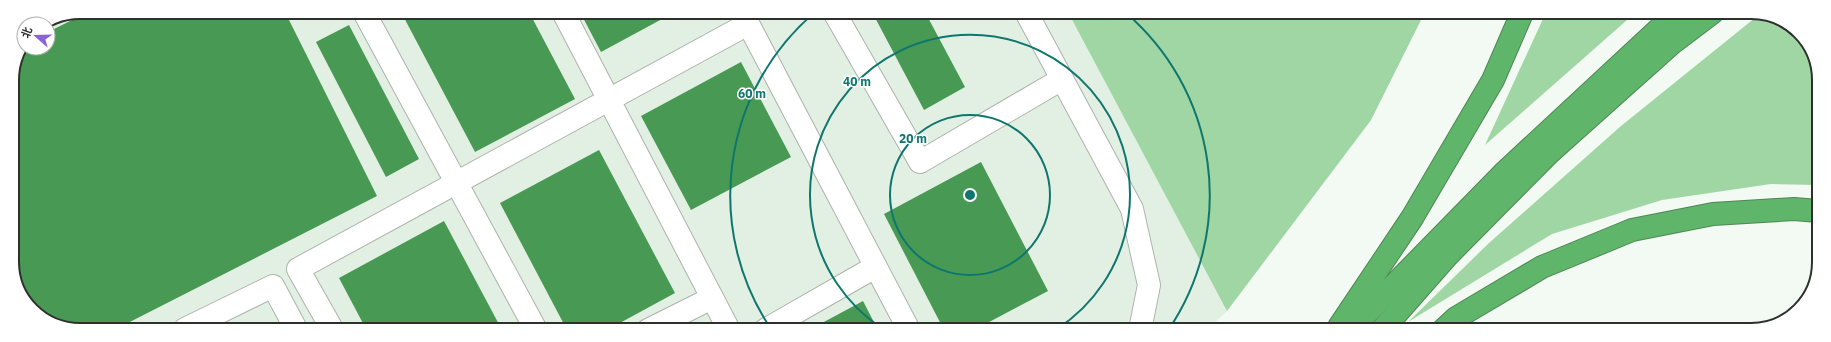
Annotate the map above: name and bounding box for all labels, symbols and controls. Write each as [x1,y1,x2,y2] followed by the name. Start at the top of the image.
[16,16,56,56] north arrow
[18,25,35,40] text: 北
[843,74,871,89] text: 40 m
[738,86,766,101] text: 60 m
[899,131,927,146] text: 20 m
[963,188,977,202] centre of rings

